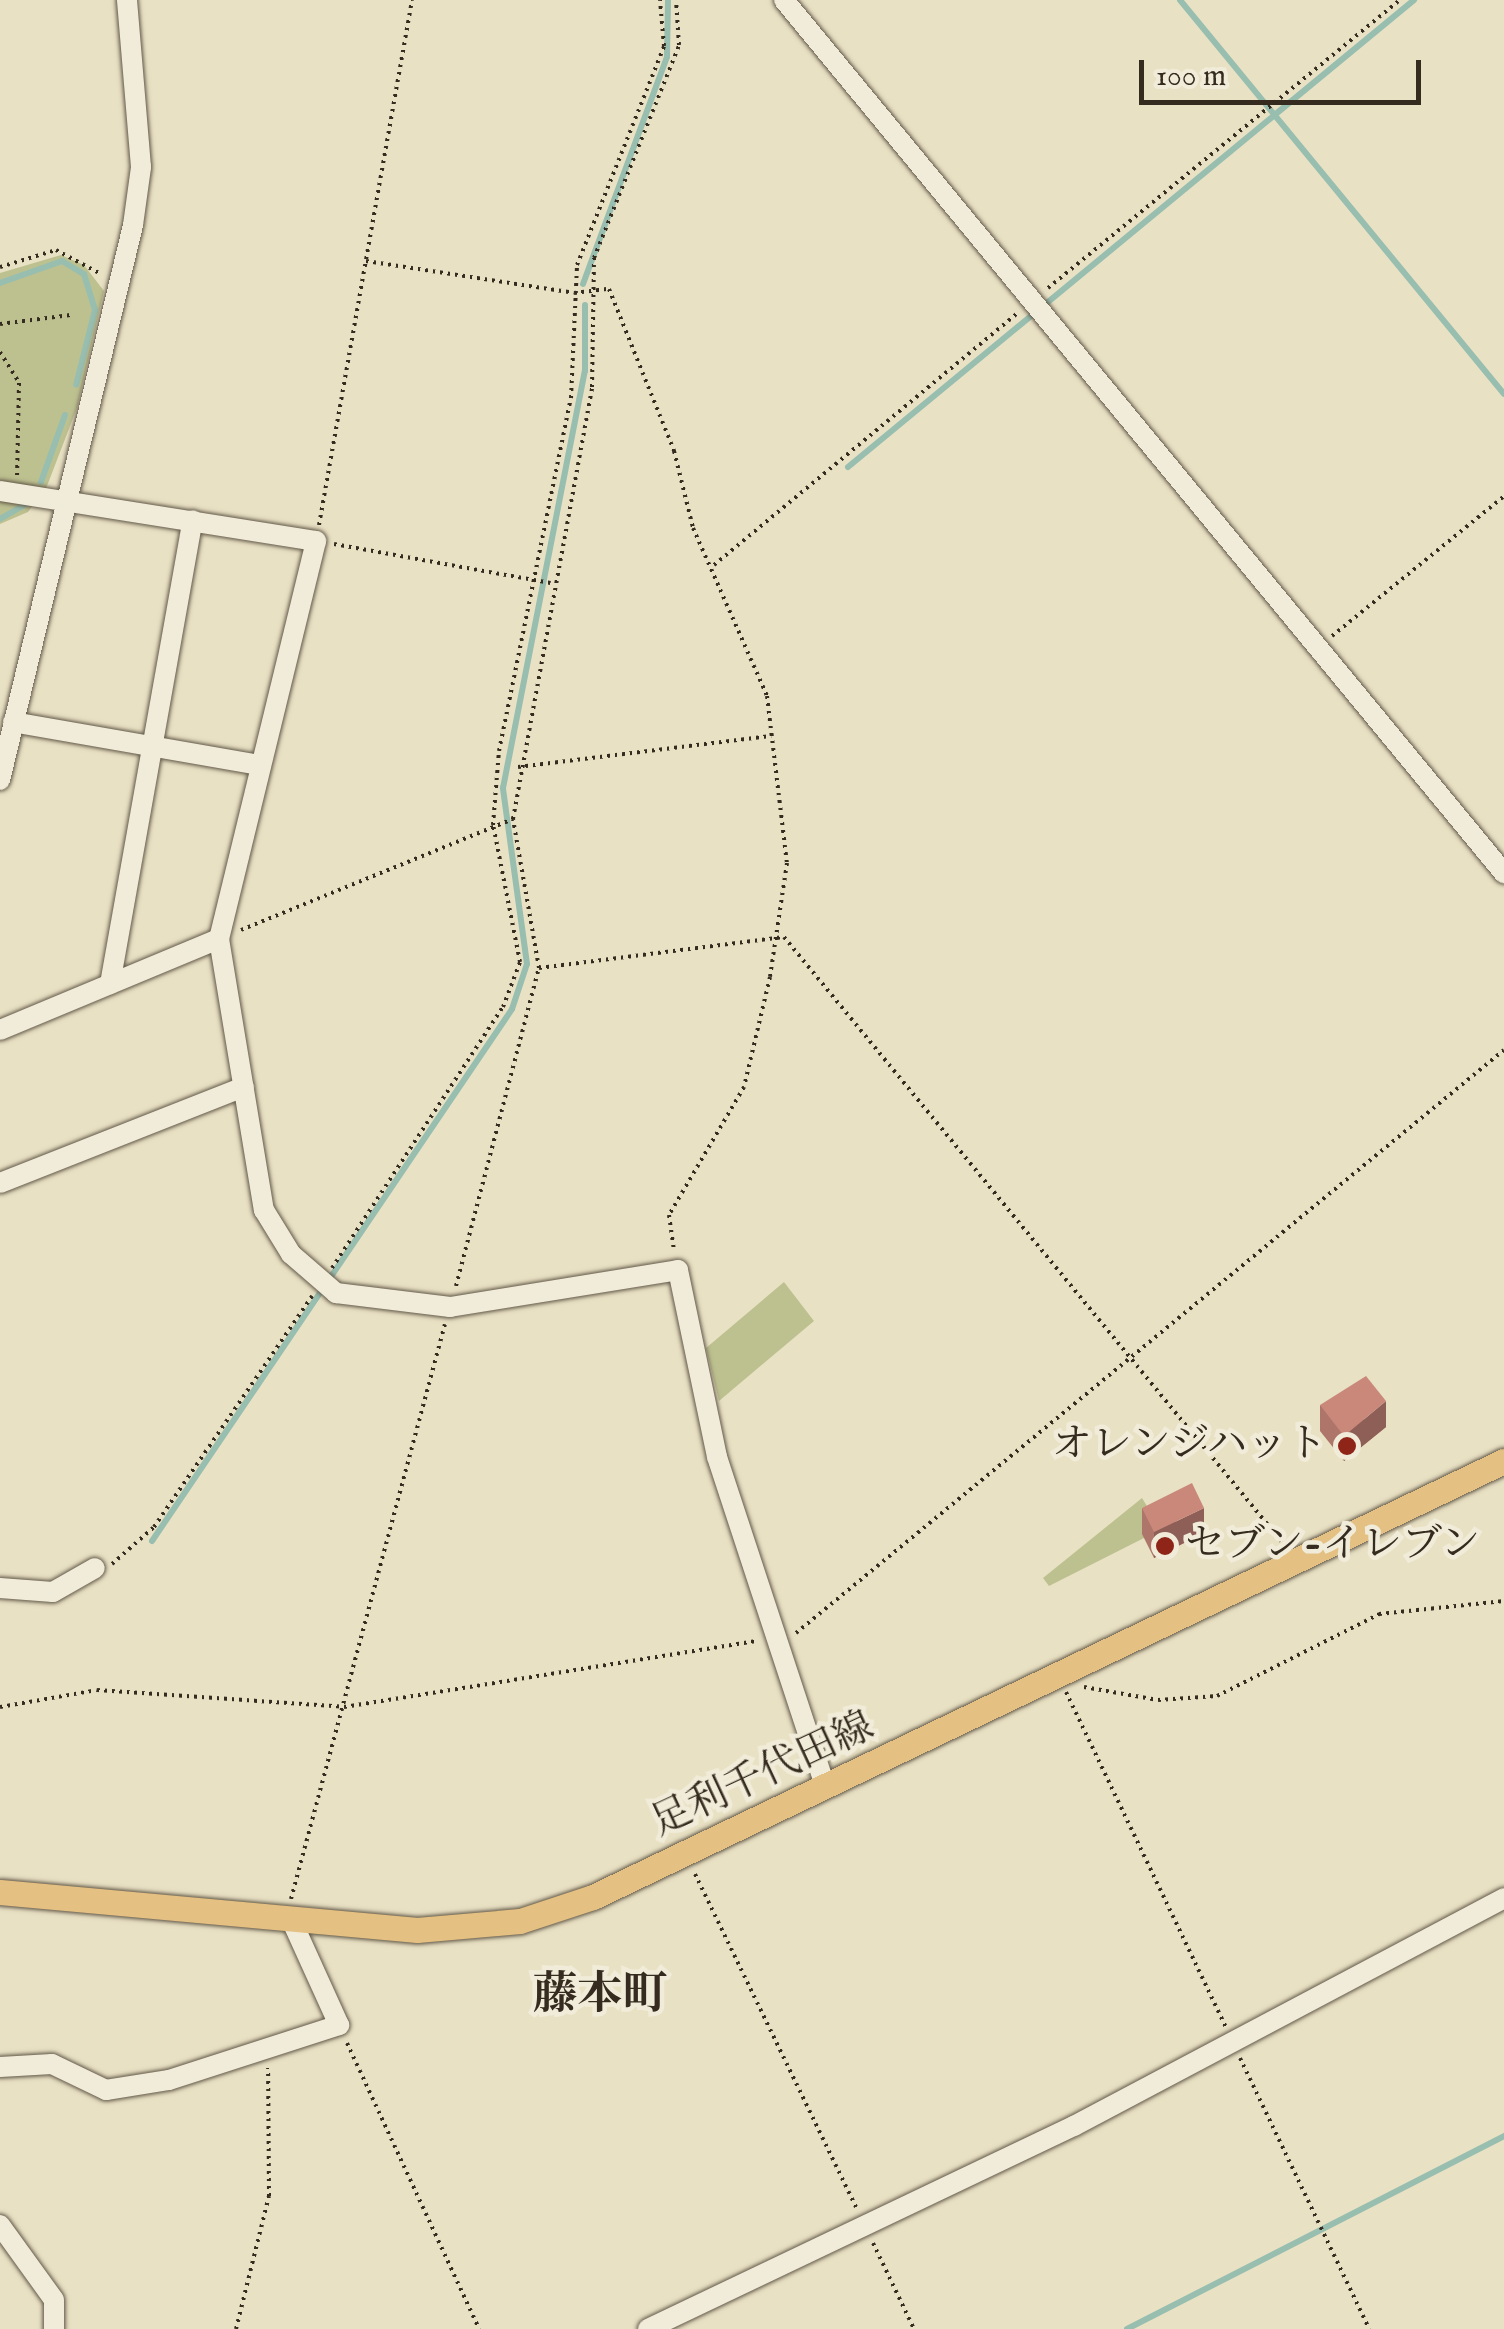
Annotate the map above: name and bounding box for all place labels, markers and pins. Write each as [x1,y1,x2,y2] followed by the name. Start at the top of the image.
[1047,1422,1327,1470] place label: オレンジハット
[1336,1435,1358,1457] marker: オレンジハット
[1185,1522,1484,1570] place label: セブン-イレブン
[1154,1535,1176,1557] marker: セブン-イレブン

